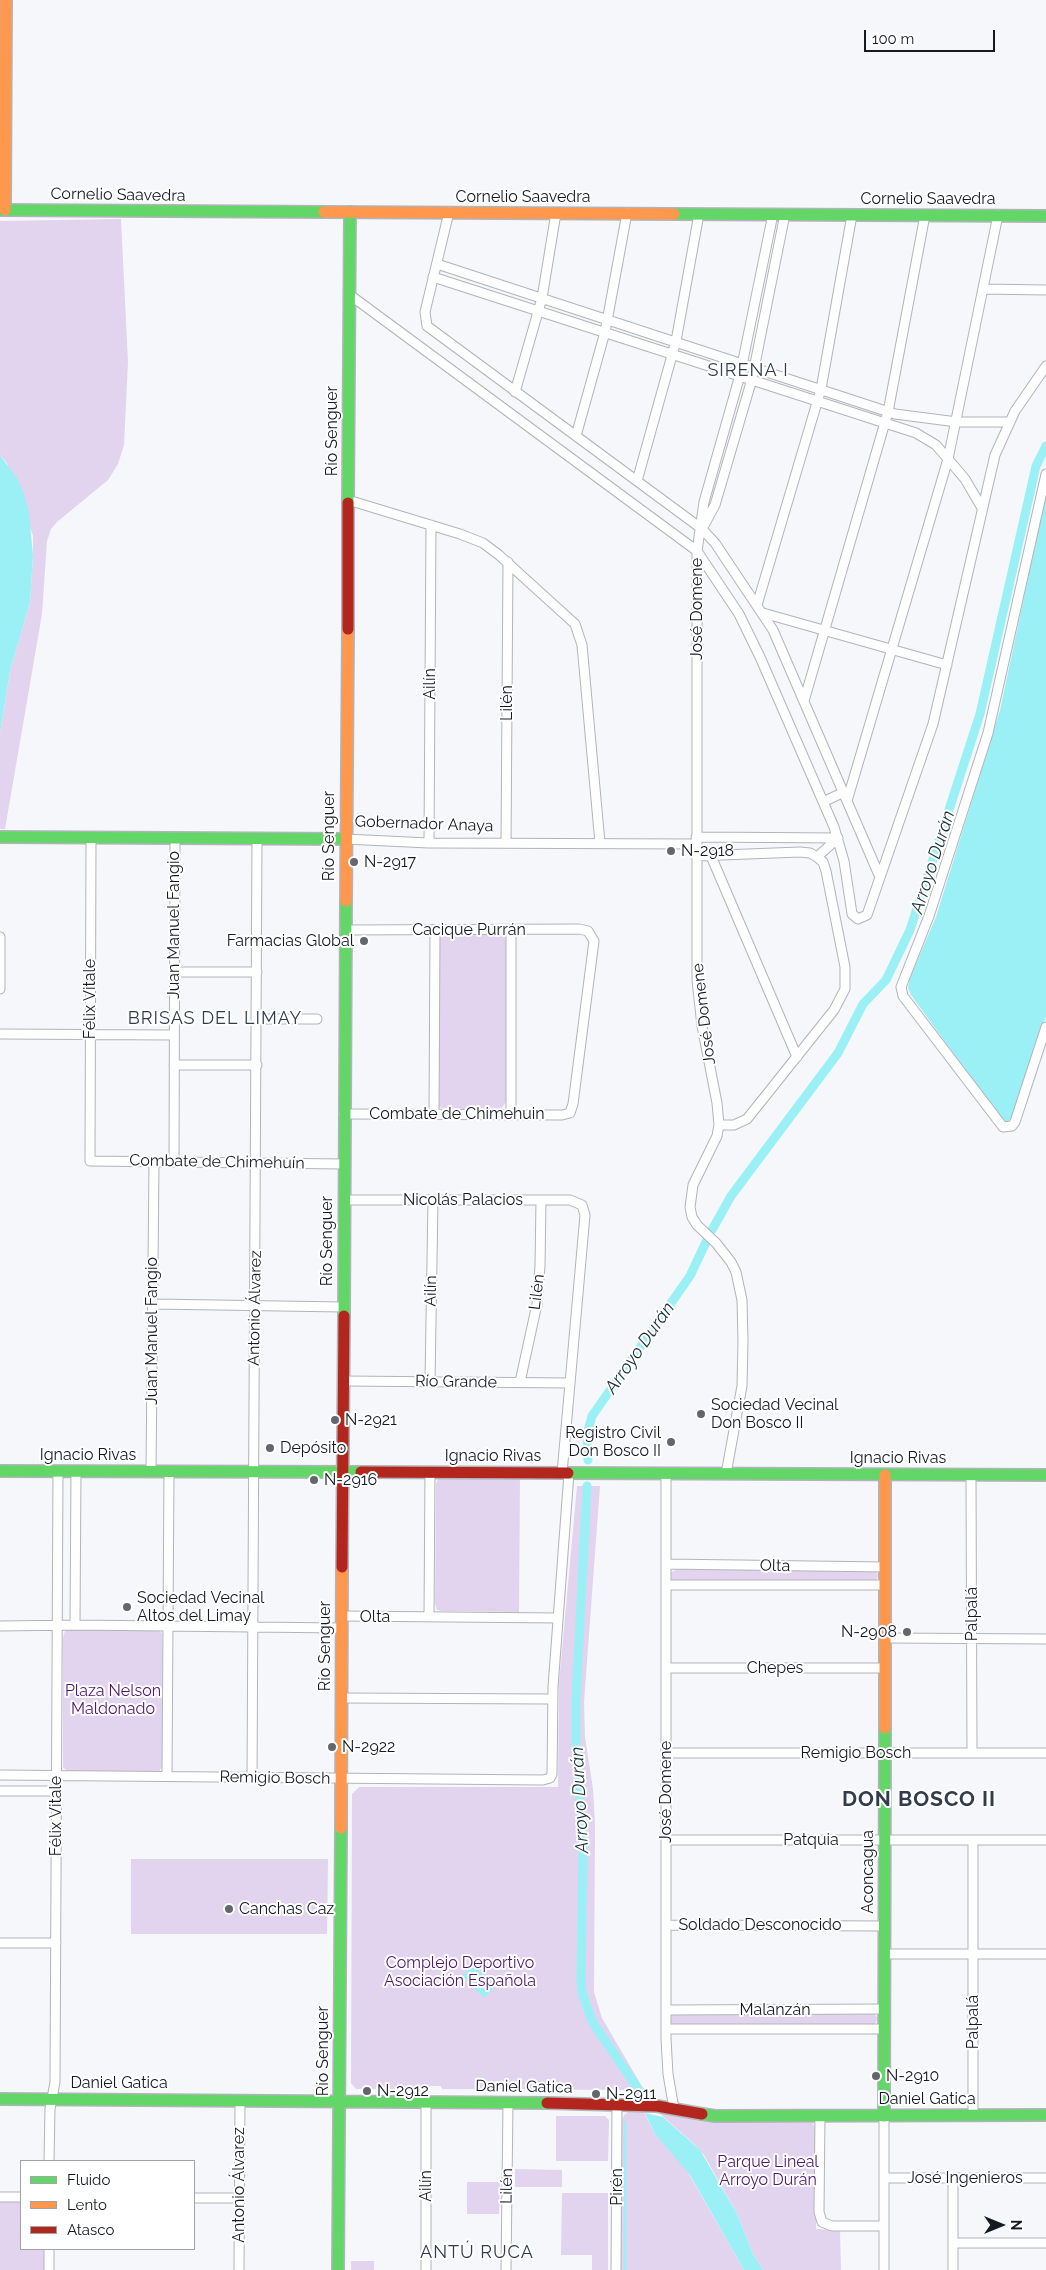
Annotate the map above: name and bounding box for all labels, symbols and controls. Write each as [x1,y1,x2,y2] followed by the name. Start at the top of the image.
[866,20,997,52] scale bar
[872,30,914,48] text: 100 m
[50,184,186,206] street label: Cornelio Saavedra
[455,187,591,207] street label: Cornelio Saavedra
[860,189,996,209] street label: Cornelio Saavedra
[706,360,790,382] district label: SIRENA I
[322,386,342,476] street label: Río Senguer
[687,558,707,660] street label: José Domene
[420,668,440,700] street label: Ailín
[497,685,517,721] street label: Lilén
[319,791,339,881] street label: Río Senguer
[906,808,960,916] water label: Arroyo Durán
[354,812,494,836] street label: Gobernador Anaya
[681,841,734,861] place label: N-2918
[665,845,677,857] marker: N-2918
[164,851,184,999] street label: Juan Manuel Fangio
[364,852,416,872] place label: N-2917
[348,856,360,868] marker: N-2917
[412,920,526,940] street label: Cacique Purrán
[227,931,354,951] place label: Farmacias Global
[358,935,370,947] marker: Farmacias Global
[80,959,100,1039] street label: Félix Vitale
[688,962,720,1066] street label: José Domene
[126,1008,304,1030] district label: BRISAS DEL LIMAY
[369,1104,545,1124] street label: Combate de Chimehuin
[129,1151,305,1173] street label: Combate de Chimehuín
[403,1190,523,1210] street label: Nicolás Palacios
[317,1196,337,1286] street label: Río Senguer
[244,1250,266,1366] street label: Antonio Álvarez
[142,1257,162,1405] street label: Juan Manuel Fangio
[525,1273,549,1311] street label: Lilén
[421,1275,441,1307] street label: Ailín
[601,1298,679,1398] water label: Arroyo Durán
[415,1372,497,1392] street label: Río Grande
[711,1395,838,1433] place label: Sociedad Vecinal Don Bosco II
[695,1408,707,1420] marker: Sociedad Vecinal Don Bosco II
[345,1410,397,1430] place label: N-2921
[329,1414,341,1426] marker: N-2921
[565,1423,661,1461] place label: Registro Civil Don Bosco II
[665,1436,677,1448] marker: Registro Civil Don Bosco II
[280,1438,346,1458] place label: Depósito
[264,1442,276,1454] marker: Depósito
[40,1445,136,1465] street label: Ignacio Rivas
[445,1446,541,1466] street label: Ignacio Rivas
[850,1448,946,1468] street label: Ignacio Rivas
[324,1470,377,1490] place label: N-2916
[308,1474,320,1486] marker: N-2916
[760,1556,790,1576] street label: Olta
[962,1587,982,1641] street label: Palpalá
[137,1588,264,1626] place label: Sociedad Vecinal Altos del Limay
[121,1601,133,1613] marker: Sociedad Vecinal Altos del Limay
[315,1601,335,1691] street label: Río Senguer
[360,1607,390,1627] street label: Olta
[841,1622,897,1642] place label: N-2908
[901,1626,913,1638] marker: N-2908
[747,1658,803,1678] street label: Chepes
[65,1681,161,1719] park label: Plaza Nelson Maldonado
[342,1737,395,1757] place label: N-2922
[326,1741,338,1753] marker: N-2922
[656,1741,676,1843] street label: José Domene
[801,1743,911,1763] street label: Remigio Bosch
[566,1746,594,1854] water label: Arroyo Durán
[219,1767,331,1789] street label: Remigio Bosch
[46,1776,66,1856] street label: Félix Vitale
[840,1787,998,1813] district label: DON BOSCO II
[783,1830,839,1850] street label: Patquia
[858,1830,878,1914] street label: Aconcagua
[239,1899,334,1919] place label: Canchas Caz
[223,1903,235,1915] marker: Canchas Caz
[678,1915,842,1935] street label: Soldado Desconocido
[384,1953,536,1991] park label: Complejo Deportivo Asociación Española
[963,1995,983,2049] street label: Palpalá
[740,2000,810,2020] street label: Malanzán
[313,2006,333,2096] street label: Río Senguer
[886,2066,939,2086] place label: N-2910
[870,2070,882,2082] marker: N-2910
[70,2073,168,2093] street label: Daniel Gatica
[475,2077,573,2097] street label: Daniel Gatica
[377,2081,429,2101] place label: N-2912
[606,2084,656,2104] place label: N-2911
[361,2085,373,2097] marker: N-2912
[590,2088,602,2100] marker: N-2911
[878,2089,976,2109] street label: Daniel Gatica
[229,2127,249,2243] street label: Antonio Álvarez
[717,2152,819,2190] park label: Parque Lineal Arroyo Durán
[20,2160,195,2250] legend
[497,2168,517,2204] street label: Lilén
[607,2168,627,2206] street label: Pirén
[907,2168,1023,2188] street label: José Ingenieros
[416,2170,436,2202] street label: Ailín
[67,2171,110,2189] text: Fluido
[67,2196,107,2214] text: Lento
[976,2200,1026,2250] north arrow
[1008,2220,1024,2230] text: N
[67,2221,114,2239] text: Atasco
[419,2242,535,2264] district label: ANTÚ RUCA

